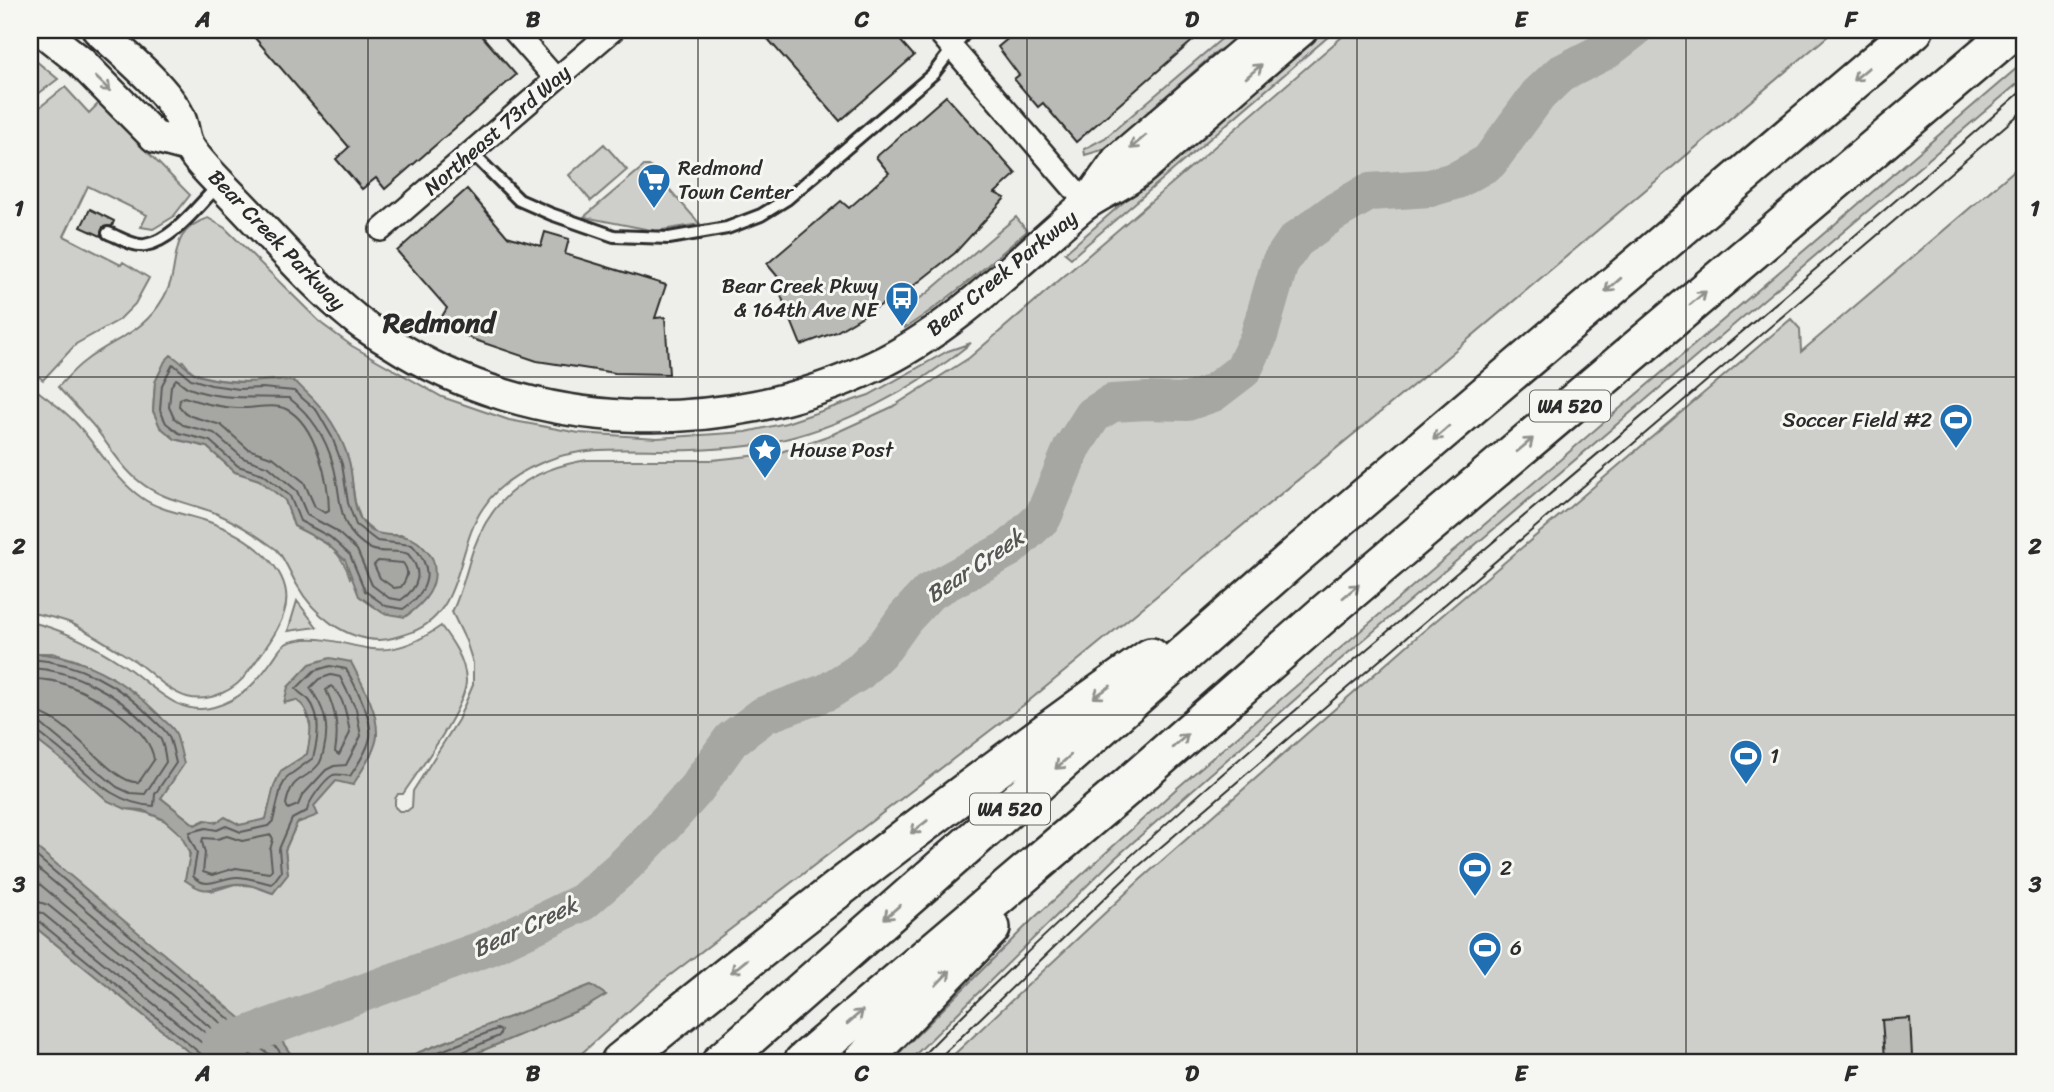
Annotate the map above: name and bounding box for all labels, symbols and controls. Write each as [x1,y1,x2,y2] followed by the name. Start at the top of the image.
[194,0,211,40] text: A
[526,0,541,40] text: B
[854,0,870,40] text: C
[1185,0,1200,40] text: D
[1515,0,1530,40] text: E
[1844,0,1859,40] text: F
[414,55,580,205] street label: Northeast 73rd Way
[1245,63,1263,79] one-way arrow
[1853,66,1871,81] one-way arrow
[94,75,111,92] one-way arrow
[1129,134,1147,150] one-way arrow
[678,149,794,211] place label: Redmond Town Center
[199,160,355,320] street label: Bear Creek Parkway
[635,161,673,210] supermarket icon: Redmond Town Center
[14,188,24,229] text: 1
[2030,188,2040,229] text: 1
[918,200,1086,346] street label: Bear Creek Parkway
[722,267,879,329] place label: Bear Creek Pkwy & 164th Ave NE
[1605,277,1623,293] one-way arrow
[883,279,921,328] bus stop icon: Bear Creek Pkwy & 164th Ave NE
[1689,290,1707,305] one-way arrow
[382,298,497,347] district label: Redmond
[1530,390,1610,422] road number: WA 520
[1783,401,1932,439] place label: Soccer Field #2
[1937,401,1975,450] sports icon: Soccer Field #2
[1432,425,1450,441] one-way arrow
[746,431,784,480] place icon: House Post
[790,431,895,469] place label: House Post
[1515,437,1533,453] one-way arrow
[917,517,1034,614] water label: Bear Creek
[11,526,26,567] text: 2
[2027,526,2042,567] text: 2
[1342,584,1360,600] one-way arrow
[1093,685,1112,699] one-way arrow
[1170,733,1188,749] one-way arrow
[1727,737,1765,786] sports icon: 1
[1770,737,1779,775] place label: 1
[1055,754,1073,770] one-way arrow
[970,794,1050,824] road number: WA 520
[910,820,929,835] one-way arrow
[1456,849,1494,898] sports icon: 2
[1500,849,1512,887] place label: 2
[12,864,26,905] text: 3
[2028,864,2042,905] text: 3
[465,884,586,969] water label: Bear Creek
[884,904,902,920] one-way arrow
[1466,929,1504,978] sports icon: 6
[1510,929,1522,967] place label: 6
[730,958,748,974] one-way arrow
[935,970,952,987] one-way arrow
[846,1009,864,1025] one-way arrow
[194,1053,211,1092] text: A
[526,1053,541,1092] text: B
[854,1053,870,1092] text: C
[1185,1053,1200,1092] text: D
[1515,1053,1530,1092] text: E
[1844,1053,1859,1092] text: F

